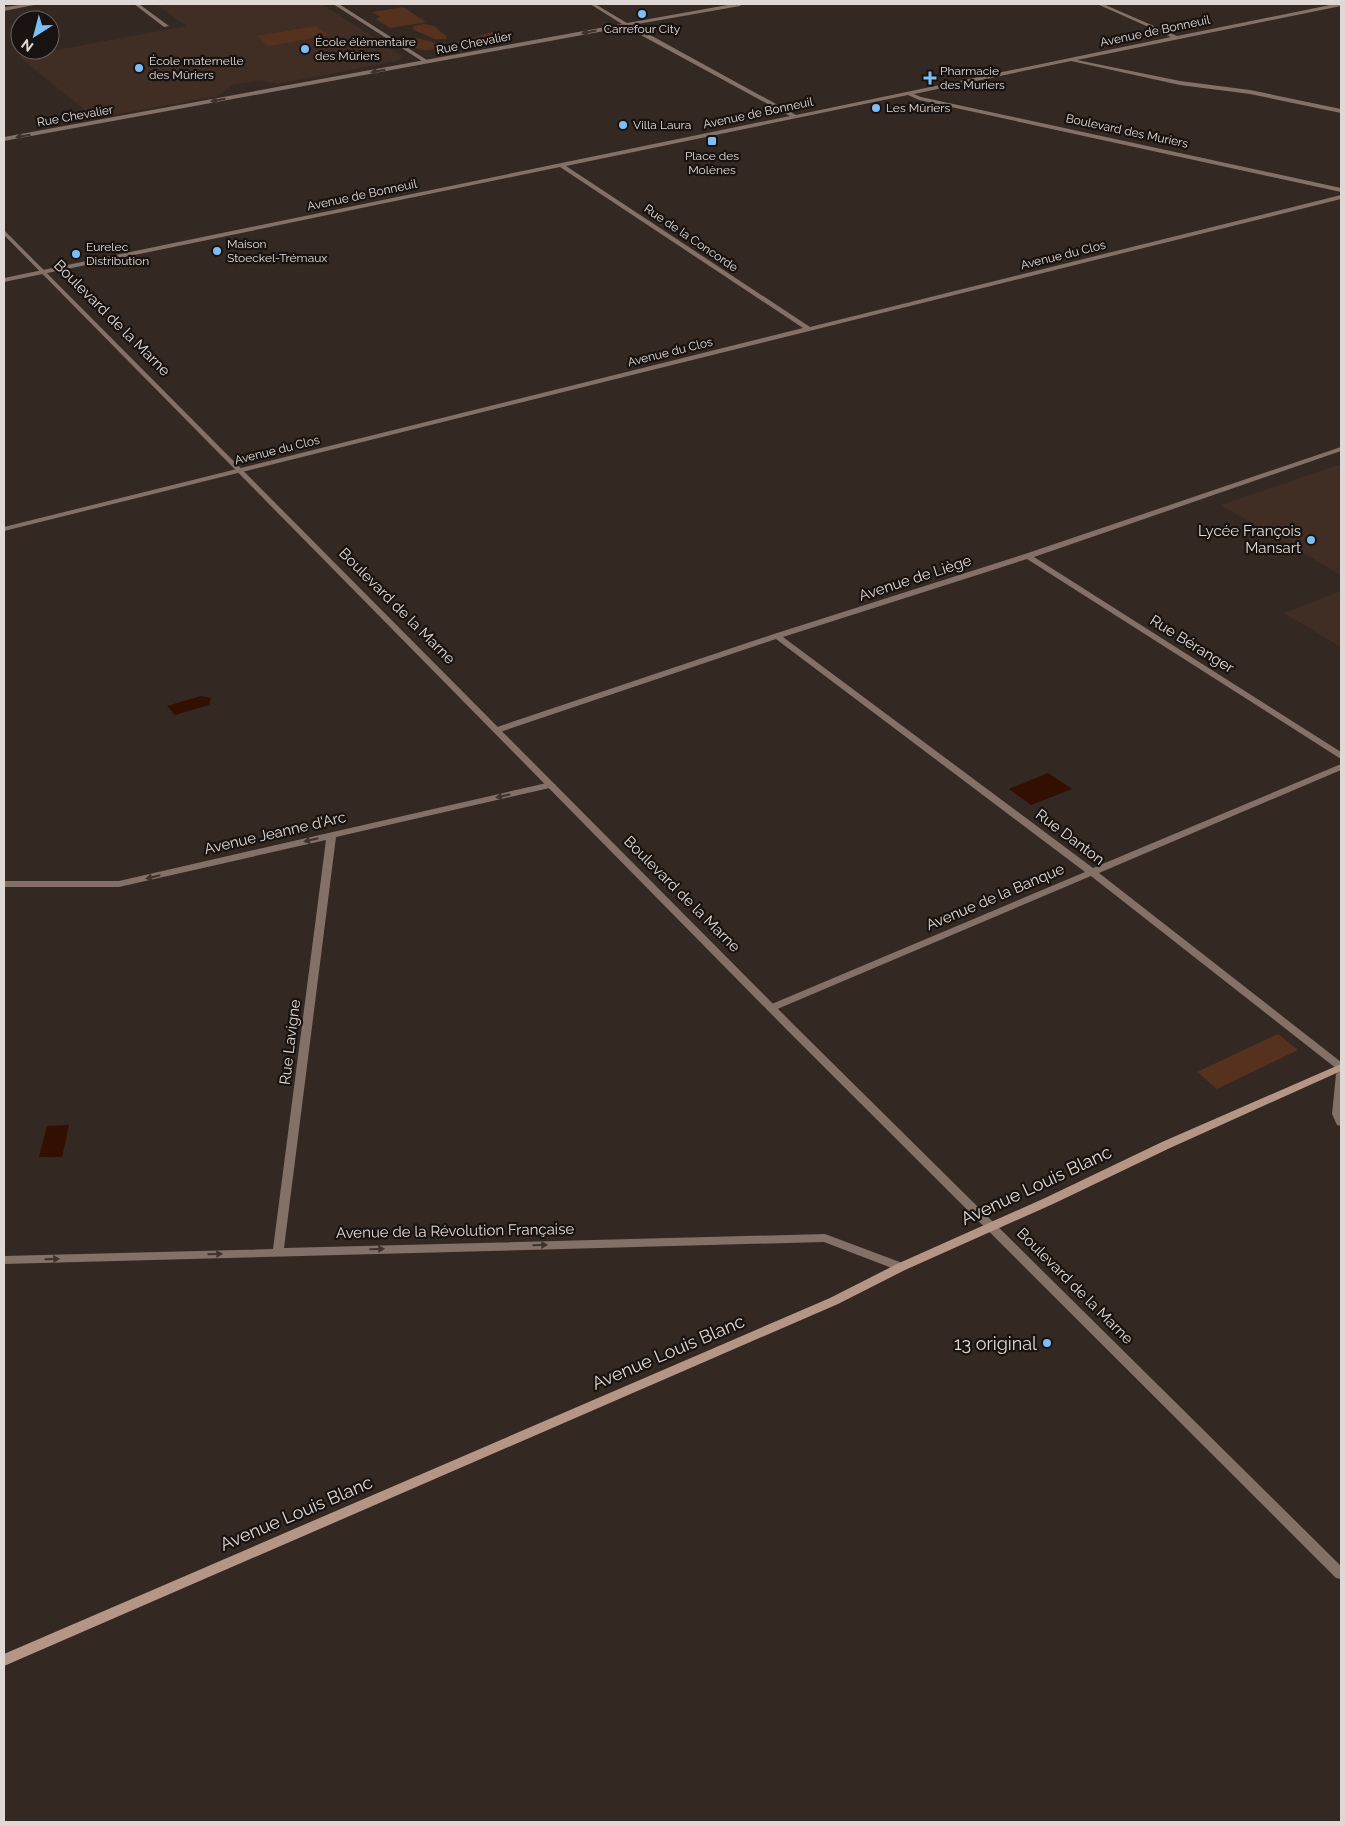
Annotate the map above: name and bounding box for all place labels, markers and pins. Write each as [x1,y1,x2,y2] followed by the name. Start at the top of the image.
[636,8,648,20] marker: Carrefour City
[604,22,681,36] place label: Carrefour City
[315,35,416,63] place label: École élémentaire des Mûriers
[299,43,311,55] marker: École élémentaire des Mûriers
[149,54,243,82] place label: École maternelle des Mûriers
[133,62,145,74] marker: École maternelle des Mûriers
[940,64,1005,92] place label: Pharmacie des Muriers
[924,72,936,84] marker: Pharmacie des Muriers
[886,101,950,115] place label: Les Mûriers
[870,102,882,114] marker: Les Mûriers
[633,118,691,132] place label: Villa Laura
[617,119,629,131] marker: Villa Laura
[706,135,718,147] marker: Place des Molènes
[685,149,739,177] place label: Place des Molènes
[227,237,327,265] place label: Maison Stoeckel-Trémaux
[86,240,149,268] place label: Eurelec Distribution
[211,245,223,257] marker: Maison Stoeckel-Trémaux
[70,248,82,260] marker: Eurelec Distribution
[1198,522,1301,557] place label: Lycée François Mansart
[1305,534,1317,546] marker: Lycée François Mansart
[954,1333,1037,1354] place label: 13 original
[1041,1337,1053,1349] marker: 13 original

